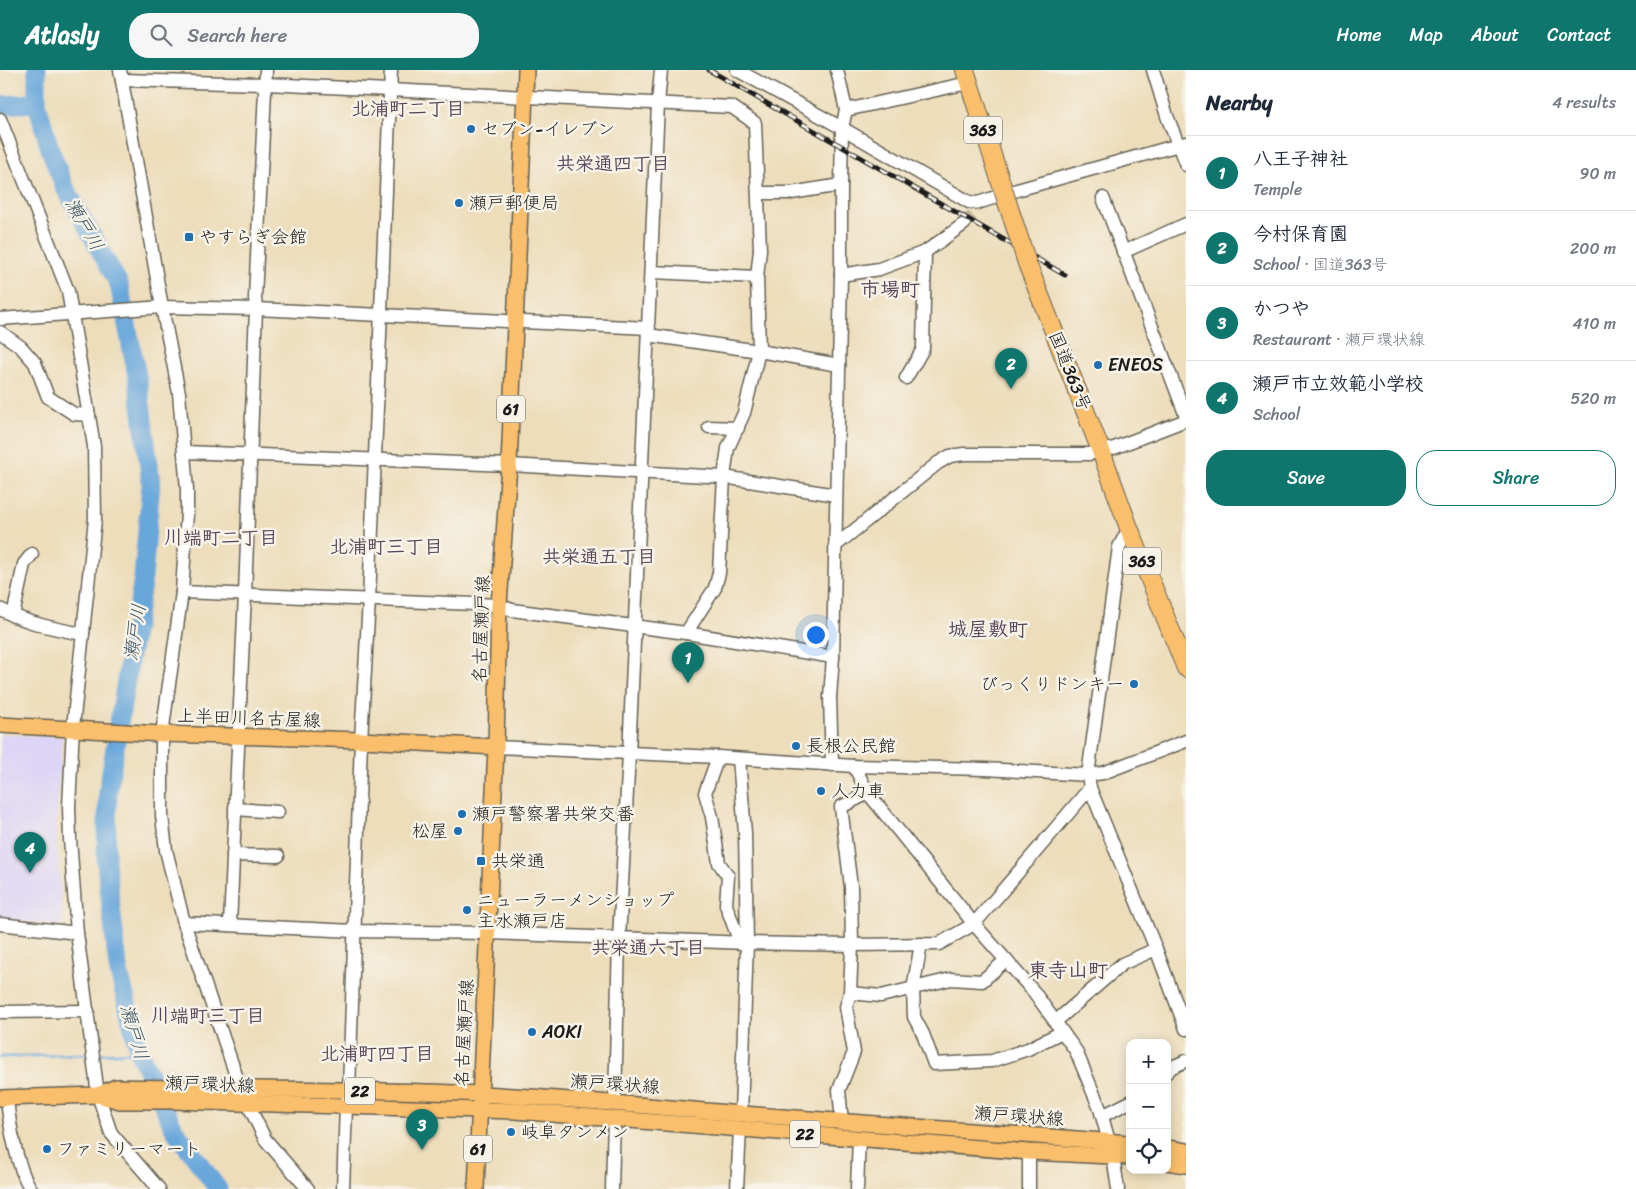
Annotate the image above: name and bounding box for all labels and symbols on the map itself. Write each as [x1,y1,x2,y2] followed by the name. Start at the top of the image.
[351,92,465,125] district label: 北浦町二丁目
[481,113,615,145] place label: セブン-イレブン
[964,116,1002,144] road number: 363
[465,123,477,135] marker: セブン-イレブン
[556,147,670,180] district label: 共栄通四丁目
[469,187,559,219] place label: 瀬戸郵便局
[56,191,113,257] water label: 瀬戸川
[453,197,465,209] marker: 瀬戸郵便局
[199,221,307,253] place label: やすらぎ会館
[183,231,195,243] marker: やすらぎ会館
[860,272,920,307] district label: 市場町
[1039,326,1101,416] street label: 国道363号
[995,348,1027,389] pin: 2
[1108,349,1163,381] place label: ENEOS
[1092,359,1104,371] marker: ENEOS
[497,396,525,422] road number: 61
[164,521,278,554] district label: 川端町二丁目
[329,530,443,563] district label: 北浦町三丁目
[542,540,656,573] district label: 共栄通五丁目
[1123,548,1161,574] road number: 363
[463,574,499,684] street label: 名古屋瀬戸線
[114,601,155,663] water label: 瀬戸川
[948,612,1028,647] district label: 城屋敷町
[803,622,829,648] your location
[672,642,704,683] pin: 1
[980,668,1124,700] place label: びっくりドンキー
[1128,678,1140,690] marker: びっくりドンキー
[176,699,322,737] street label: 上半田川名古屋線
[806,730,896,762] place label: 長根公民館
[790,740,802,752] marker: 長根公民館
[831,775,885,807] place label: 人力車
[815,785,827,797] marker: 人力車
[472,798,634,830] place label: 瀬戸警察署共栄交番
[456,808,468,820] marker: 瀬戸警察署共栄交番
[412,815,448,847] place label: 松屋
[452,825,464,837] marker: 松屋
[14,832,46,873] pin: 4
[491,845,545,877] place label: 共栄通
[475,855,487,867] marker: 共栄通
[477,884,674,937] place label: ニューラーメンショップ 主水瀬戸店
[461,904,473,916] marker: ニューラーメンショップ 主水瀬戸店
[591,931,705,964] district label: 共栄通六丁目
[1028,953,1108,988] district label: 東寺山町
[445,978,483,1088] street label: 名古屋瀬戸線
[151,999,265,1032] district label: 川端町三丁目
[111,1000,158,1064] water label: 瀬戸川
[541,1016,582,1048] place label: AOKI
[526,1026,538,1038] marker: AOKI
[320,1037,434,1070] district label: 北浦町四丁目
[569,1065,661,1103] street label: 瀬戸環状線
[164,1066,256,1102] street label: 瀬戸環状線
[345,1078,375,1104] road number: 22
[973,1097,1065,1135] street label: 瀬戸環状線
[406,1109,438,1150] pin: 3
[521,1116,629,1148] place label: 岐阜タンメン
[790,1120,820,1148] road number: 22
[505,1126,517,1138] marker: 岐阜タンメン
[57,1133,201,1165] place label: ファミリーマート
[464,1136,492,1162] road number: 61
[41,1143,53,1155] marker: ファミリーマート

